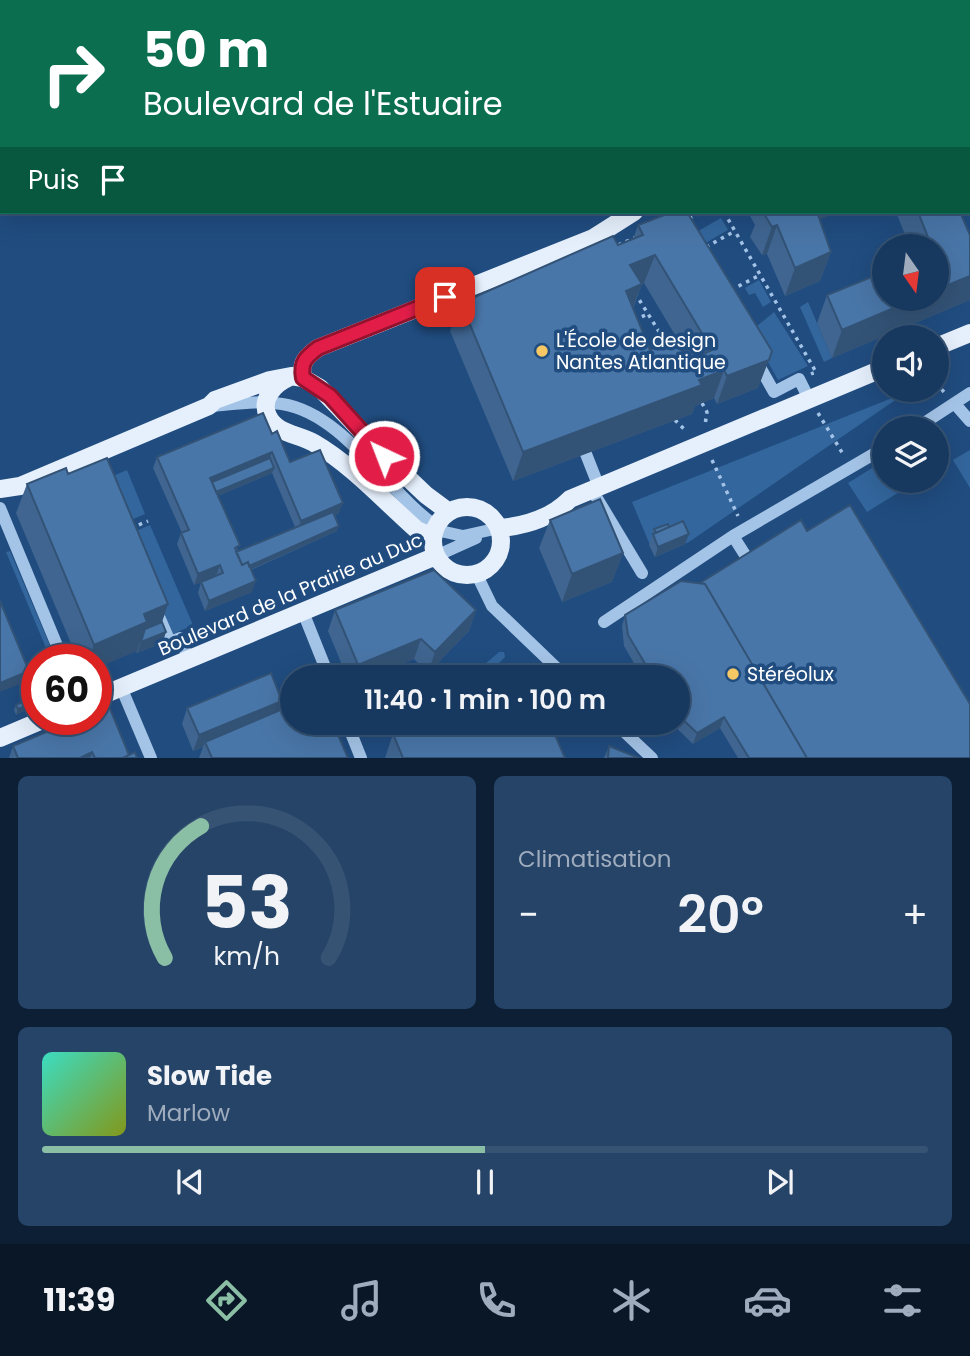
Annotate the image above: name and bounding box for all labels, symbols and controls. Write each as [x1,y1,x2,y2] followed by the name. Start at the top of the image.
[143,16,269,84] text: 50 m
[28,28,119,119] icon: right
[143,81,503,126] text: Boulevard de l'Estuaire
[94,161,132,199] icon: arrive
[28,162,80,198] text: Puis
[872,234,948,312] north arrow
[872,234,949,493] map controls
[415,267,475,327] pin
[426,278,464,316] icon: arrive
[872,325,949,402] button: sound
[556,327,726,376] place label: L'École de design Nantes Atlantique
[534,343,550,359] marker: L'École de design Nantes Atlantique
[872,416,949,493] button: layers
[347,419,421,493] position arrow
[154,526,426,662] street label: Boulevard de la Prairie au Duc
[21,644,112,735] speed limit sign: 60
[747,661,834,688] place label: Stéréolux
[725,666,741,682] marker: Stéréolux
[364,682,606,718] text: 11:40 · 1 min · 100 m
[518,843,671,875] text: Climatisation
[201,853,293,954] text: 53
[677,878,764,951] text: 20°
[518,888,539,941] text: −
[902,888,928,941] text: +
[214,939,280,974] text: km/h
[147,1058,272,1094] text: Slow Tide
[147,1097,230,1129] text: Marlow
[171,1163,209,1201] icon: previous
[466,1163,504,1201] icon: pause
[761,1163,799,1201] icon: next
[202,1276,251,1325] icon: directions
[337,1276,386,1325] icon: music
[472,1276,521,1325] icon: phone
[607,1276,656,1325] icon: climate
[743,1276,792,1325] icon: car
[878,1276,927,1325] icon: filters
[43,1277,115,1322] text: 11:39

